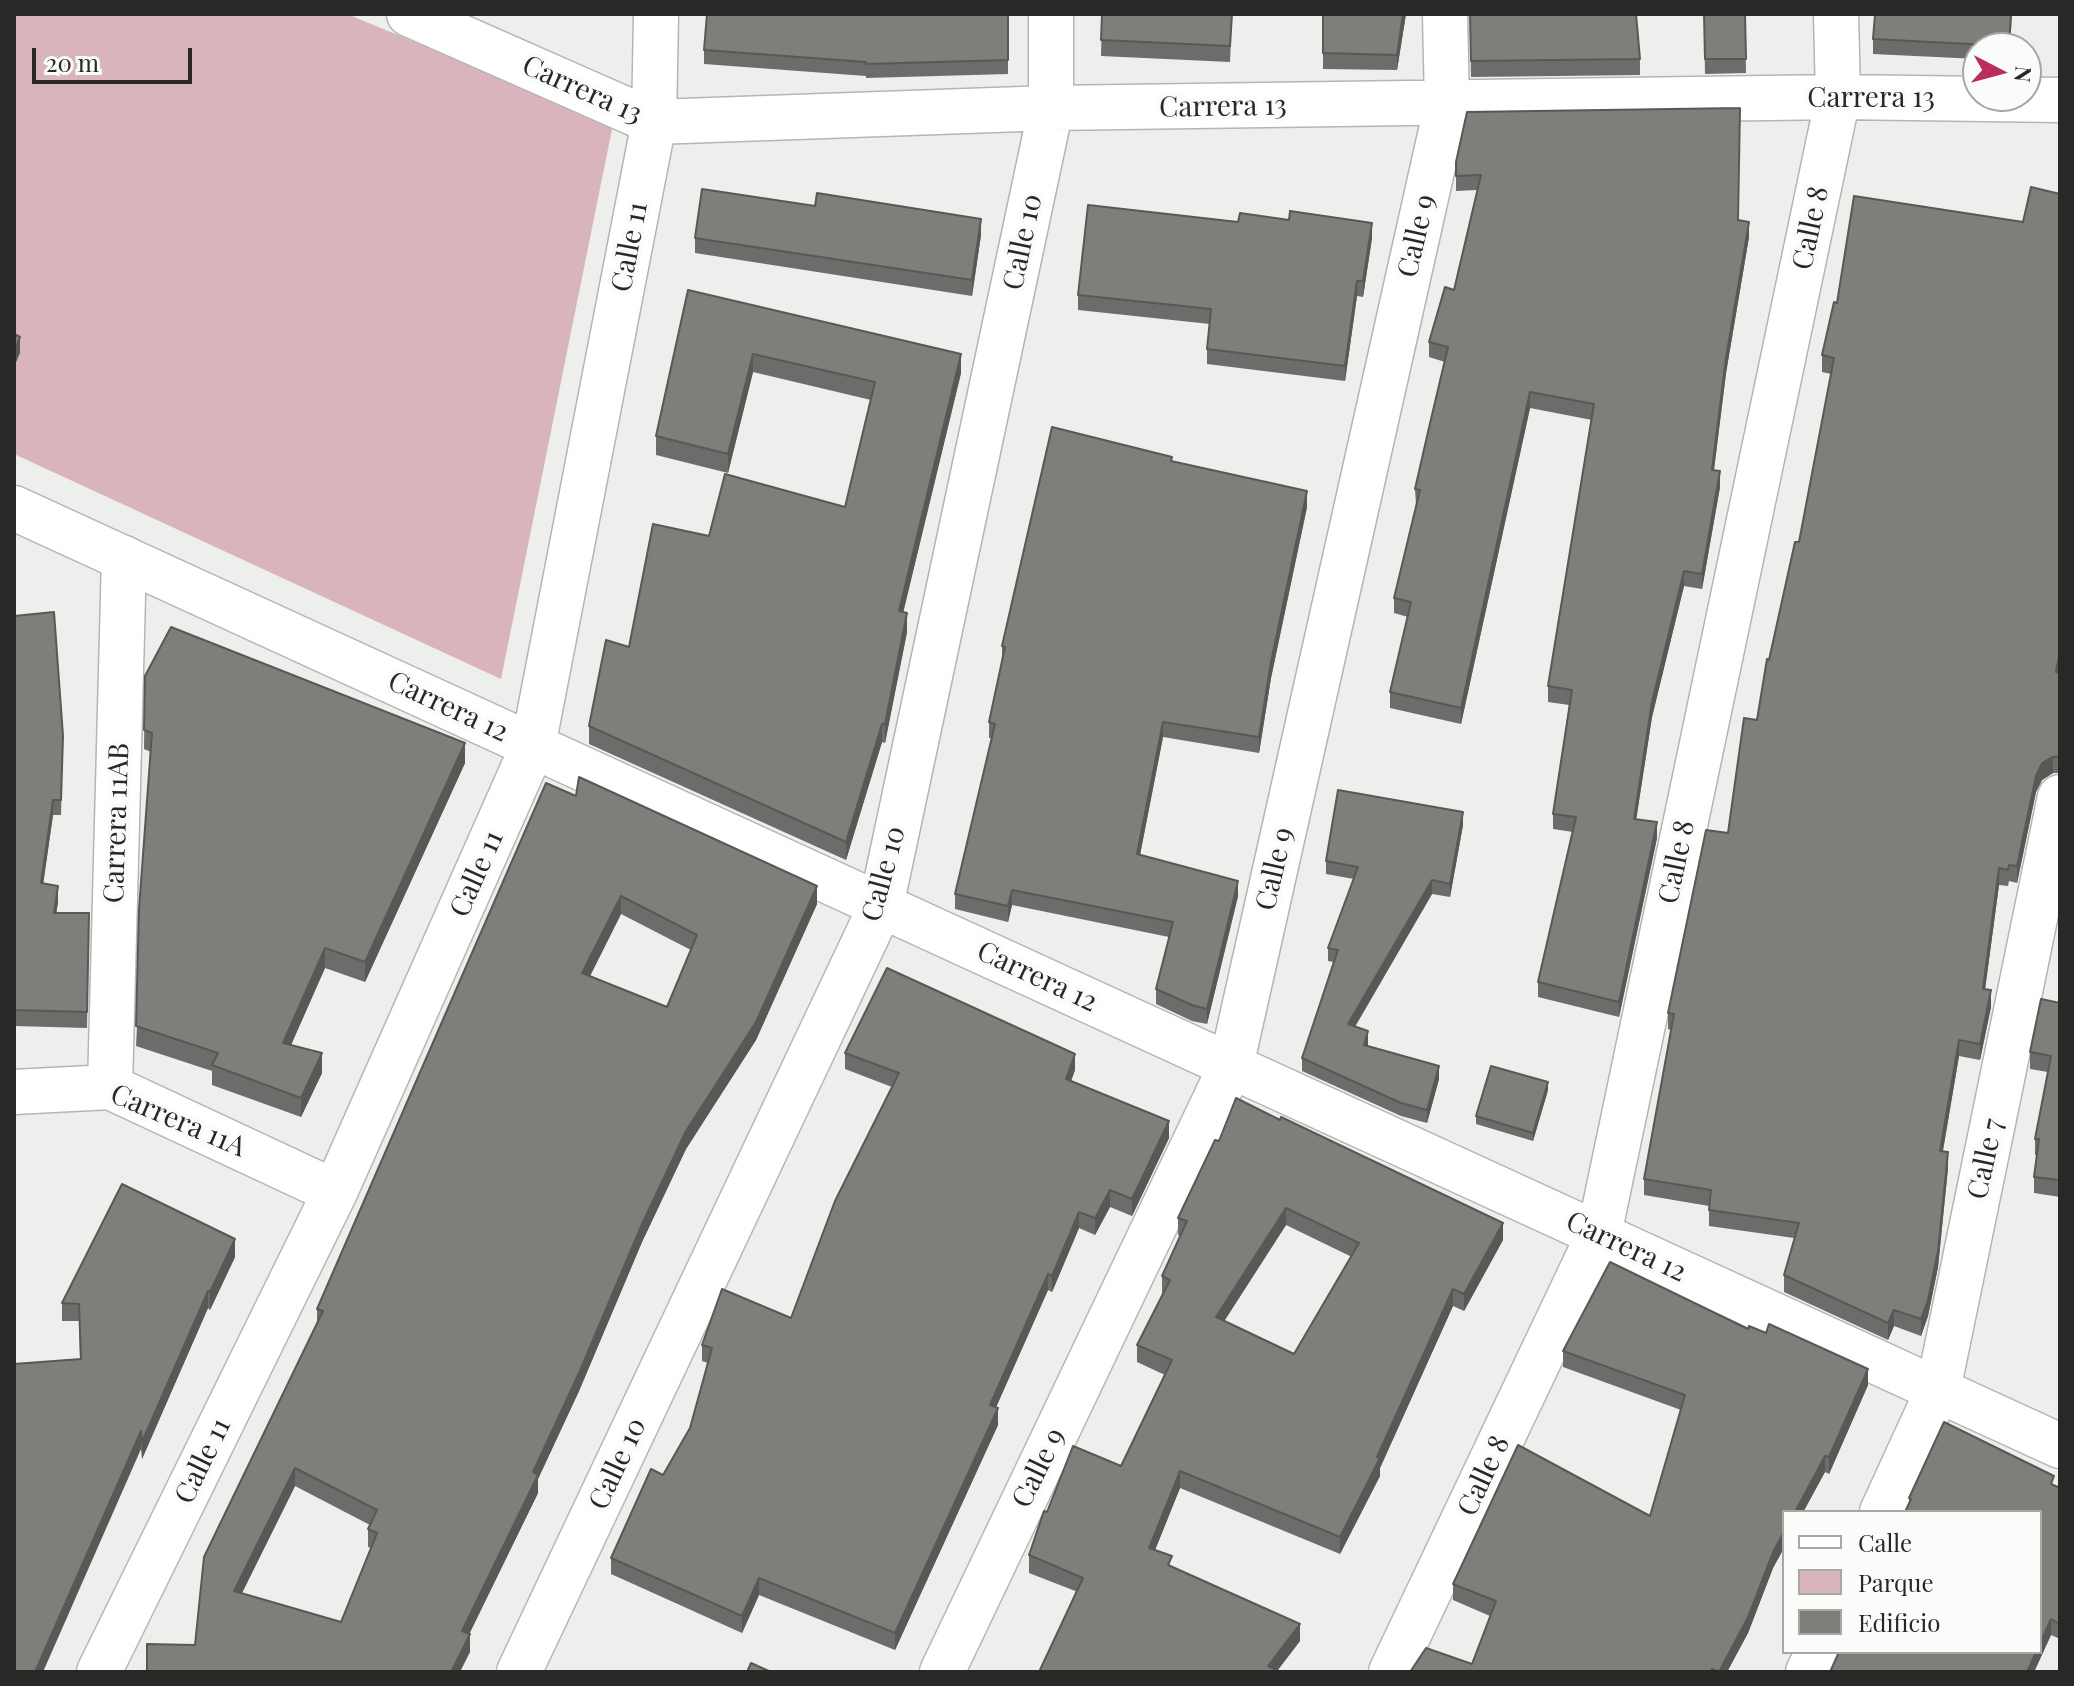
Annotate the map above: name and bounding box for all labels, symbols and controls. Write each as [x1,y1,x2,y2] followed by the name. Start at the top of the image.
[36,32,196,82] scale bar
[1962,32,2042,112] north arrow
[46,46,99,78] text: 20 m
[517,49,647,131] street label: Carrera 13
[2008,65,2040,84] text: N
[1807,81,1935,115] street label: Carrera 13
[1159,89,1287,125] street label: Carrera 13
[1786,183,1836,273] street label: Calle 8
[996,191,1050,293] street label: Calle 10
[1391,191,1443,281] street label: Calle 9
[605,199,655,295] street label: Calle 11
[382,665,514,749] street label: Carrera 12
[97,742,137,904] street label: Carrera 11AB
[1652,817,1702,907] street label: Calle 8
[855,823,913,925] street label: Calle 10
[1249,824,1301,914] street label: Calle 9
[443,826,511,922] street label: Calle 11
[971,935,1103,1019] street label: Carrera 12
[105,1078,251,1164] street label: Carrera 11A
[1961,1116,2011,1202] street label: Calle 7
[1560,1205,1692,1289] street label: Carrera 12
[168,1413,238,1509] street label: Calle 11
[582,1413,654,1515] street label: Calle 10
[1005,1423,1073,1513] street label: Calle 9
[1451,1431,1517,1521] street label: Calle 8
[1782,1510,2042,1654] legend
[1858,1526,1912,1558] text: Calle
[1858,1566,1934,1598] text: Parque
[1858,1606,1940,1638] text: Edificio

